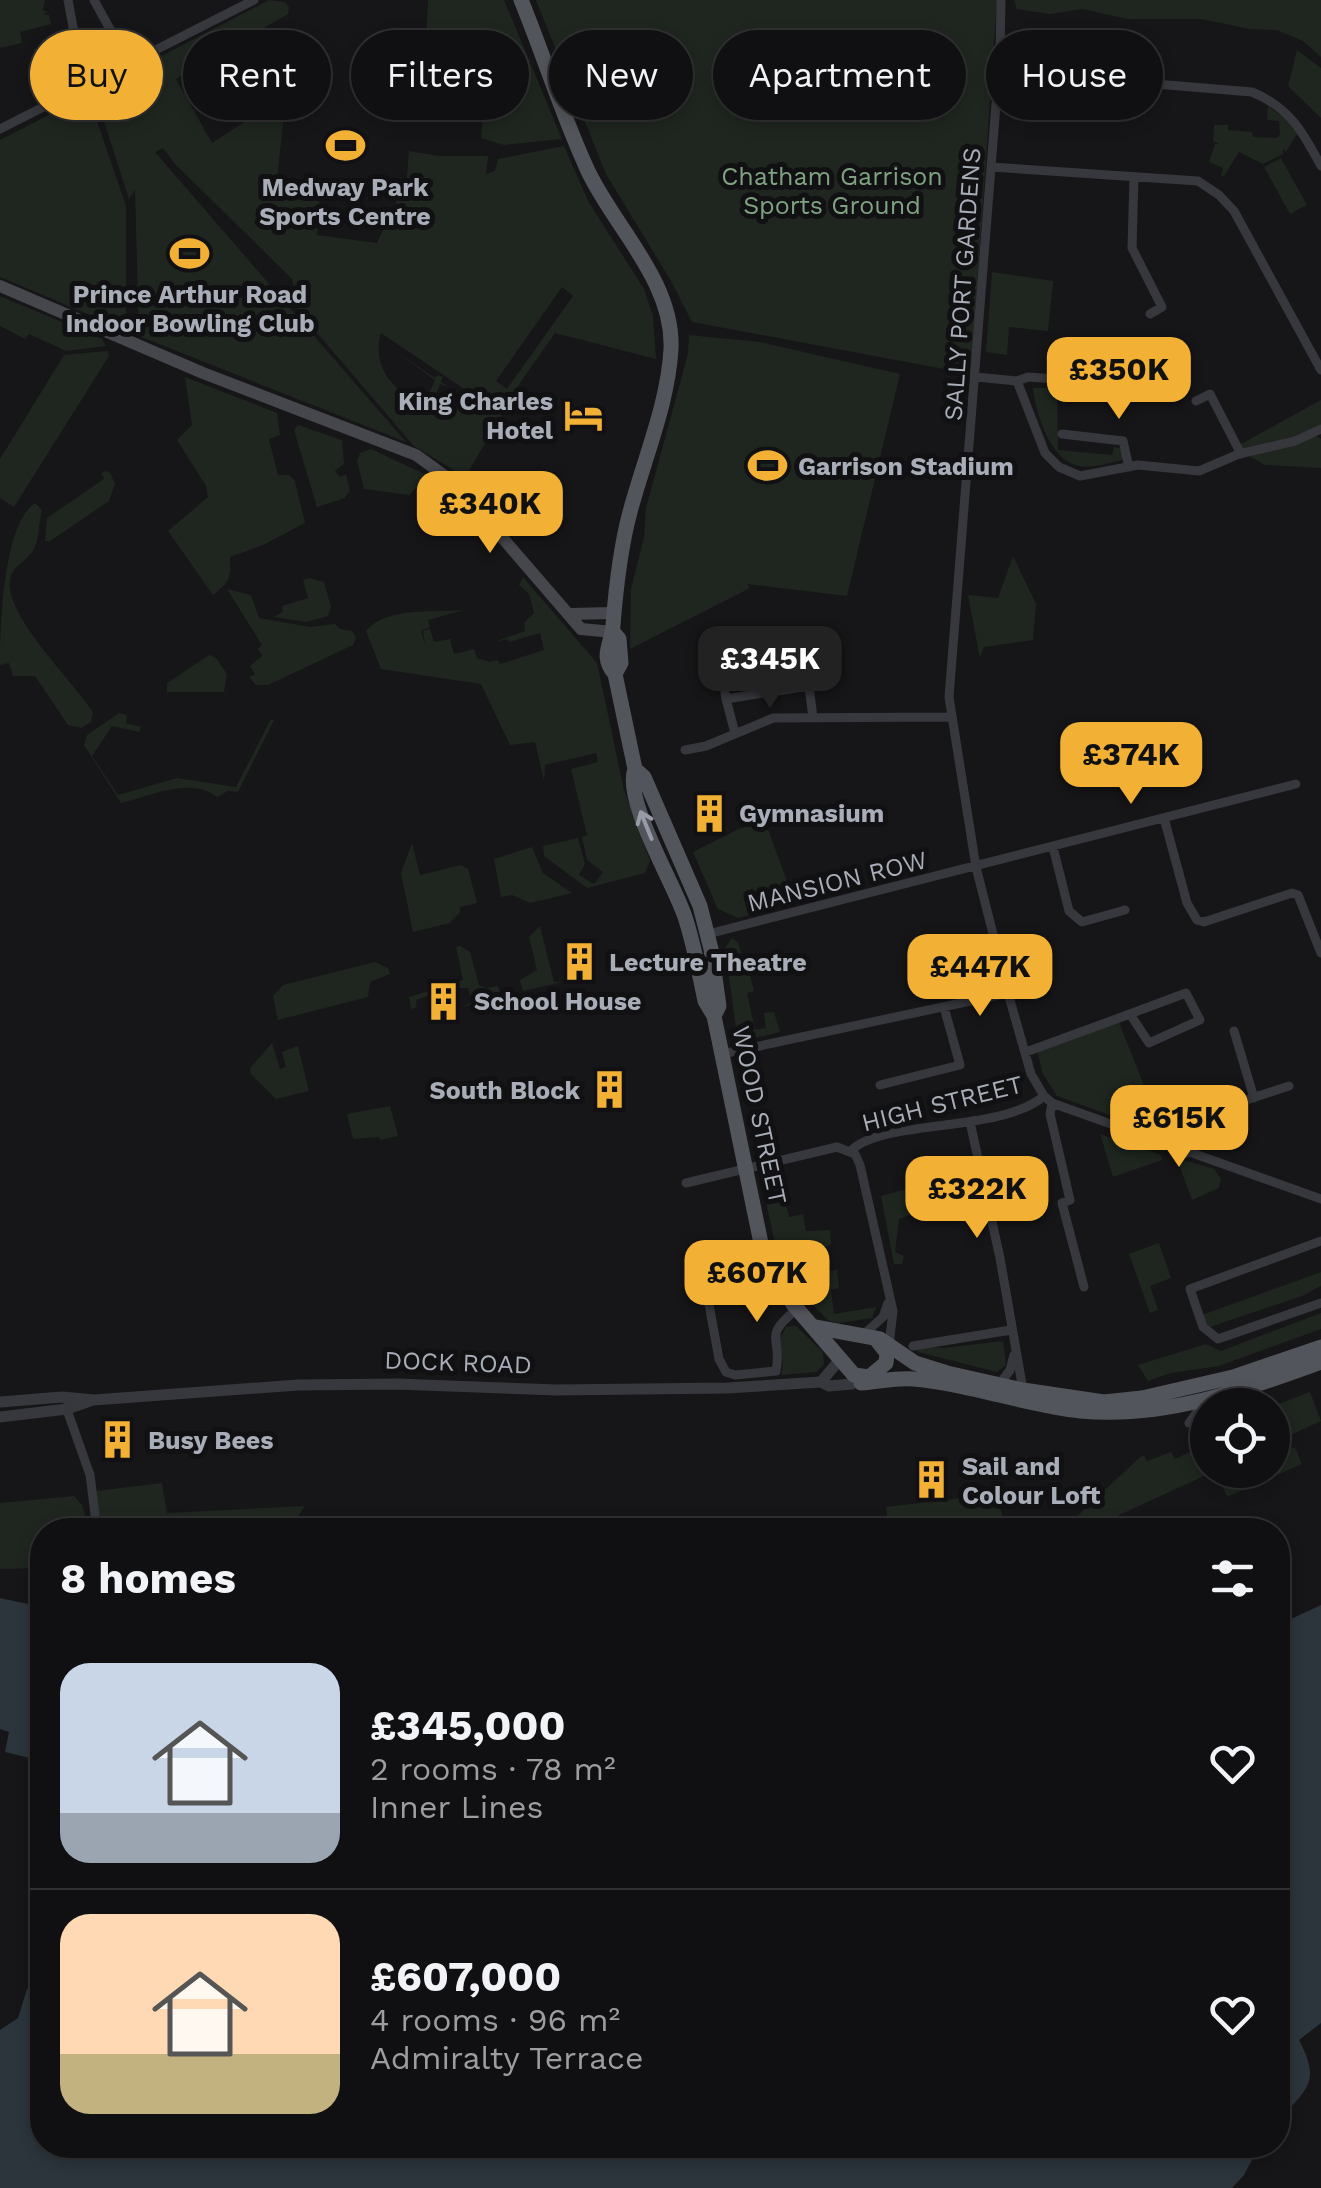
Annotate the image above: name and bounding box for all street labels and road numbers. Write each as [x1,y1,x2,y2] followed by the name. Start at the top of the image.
[938,147,987,422] street label: SALLY PORT GARDENS
[744,845,930,918] street label: MANSION ROW
[726,1023,793,1207] street label: WOOD STREET
[859,1069,1026,1137] street label: HIGH STREET
[384,1345,532,1380] street label: DOCK ROAD

